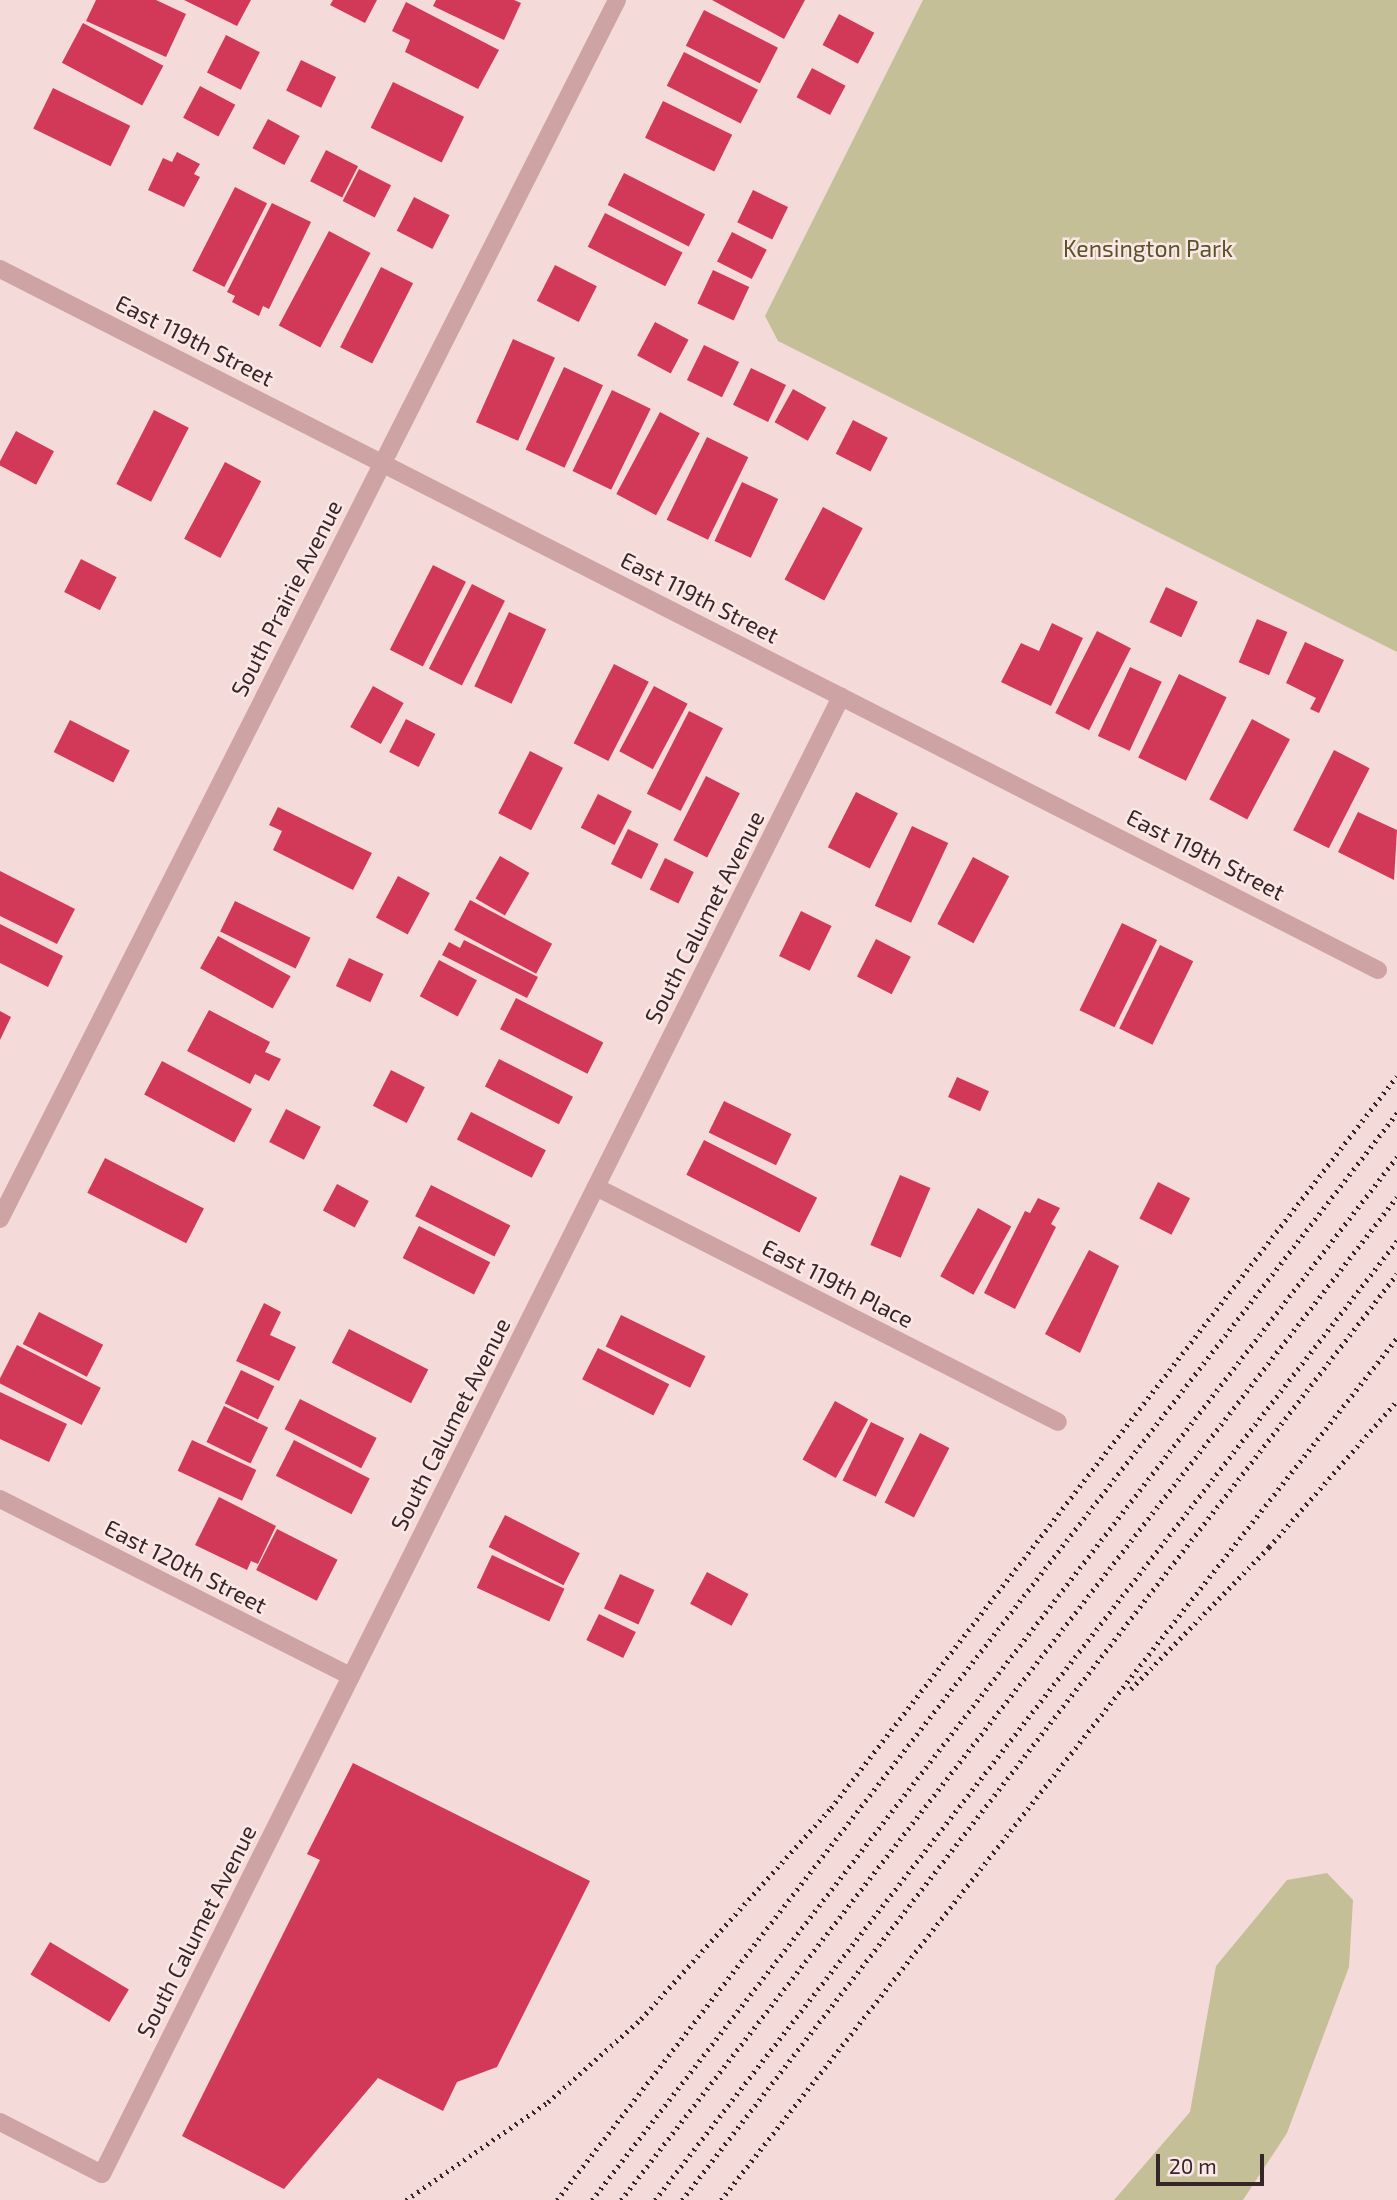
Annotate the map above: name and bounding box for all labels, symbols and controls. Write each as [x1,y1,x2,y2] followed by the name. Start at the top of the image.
[1063,234,1233,262] park label: Kensington Park
[111,288,279,392] street label: East 119th Street
[224,495,348,701] street label: South Prairie Avenue
[616,545,784,649] street label: East 119th Street
[1122,802,1290,906] street label: East 119th Street
[638,806,770,1028] street label: South Calumet Avenue
[758,1233,918,1333] street label: East 119th Place
[384,1313,516,1535] street label: South Calumet Avenue
[100,1513,272,1619] street label: East 120th Street
[130,1820,262,2042] street label: South Calumet Avenue
[1159,2140,1268,2184] scale bar
[1169,2153,1217,2178] text: 20 m

